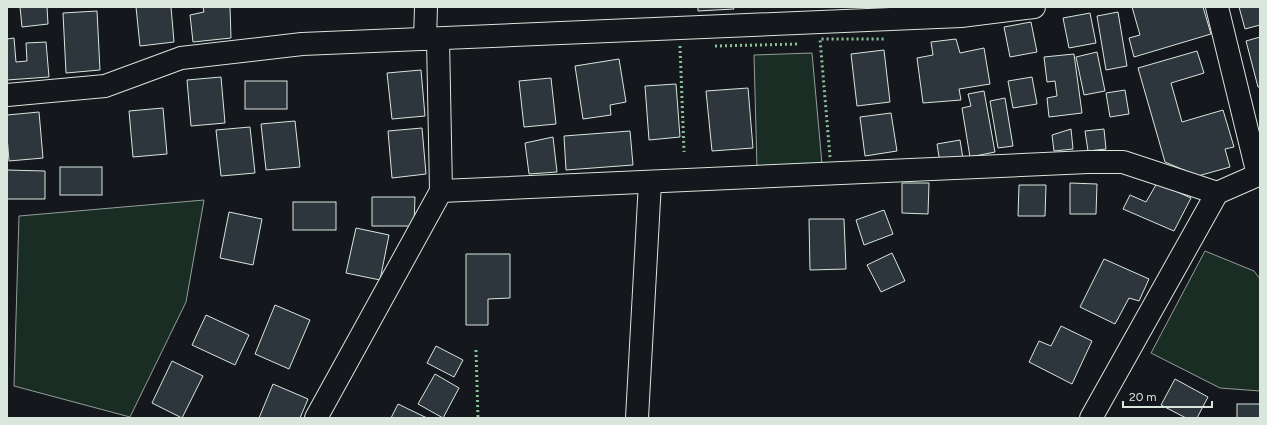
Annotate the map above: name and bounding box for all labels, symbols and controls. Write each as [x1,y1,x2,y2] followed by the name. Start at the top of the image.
[1123,383,1212,409] scale bar
[1129,390,1157,404] text: 20 m

